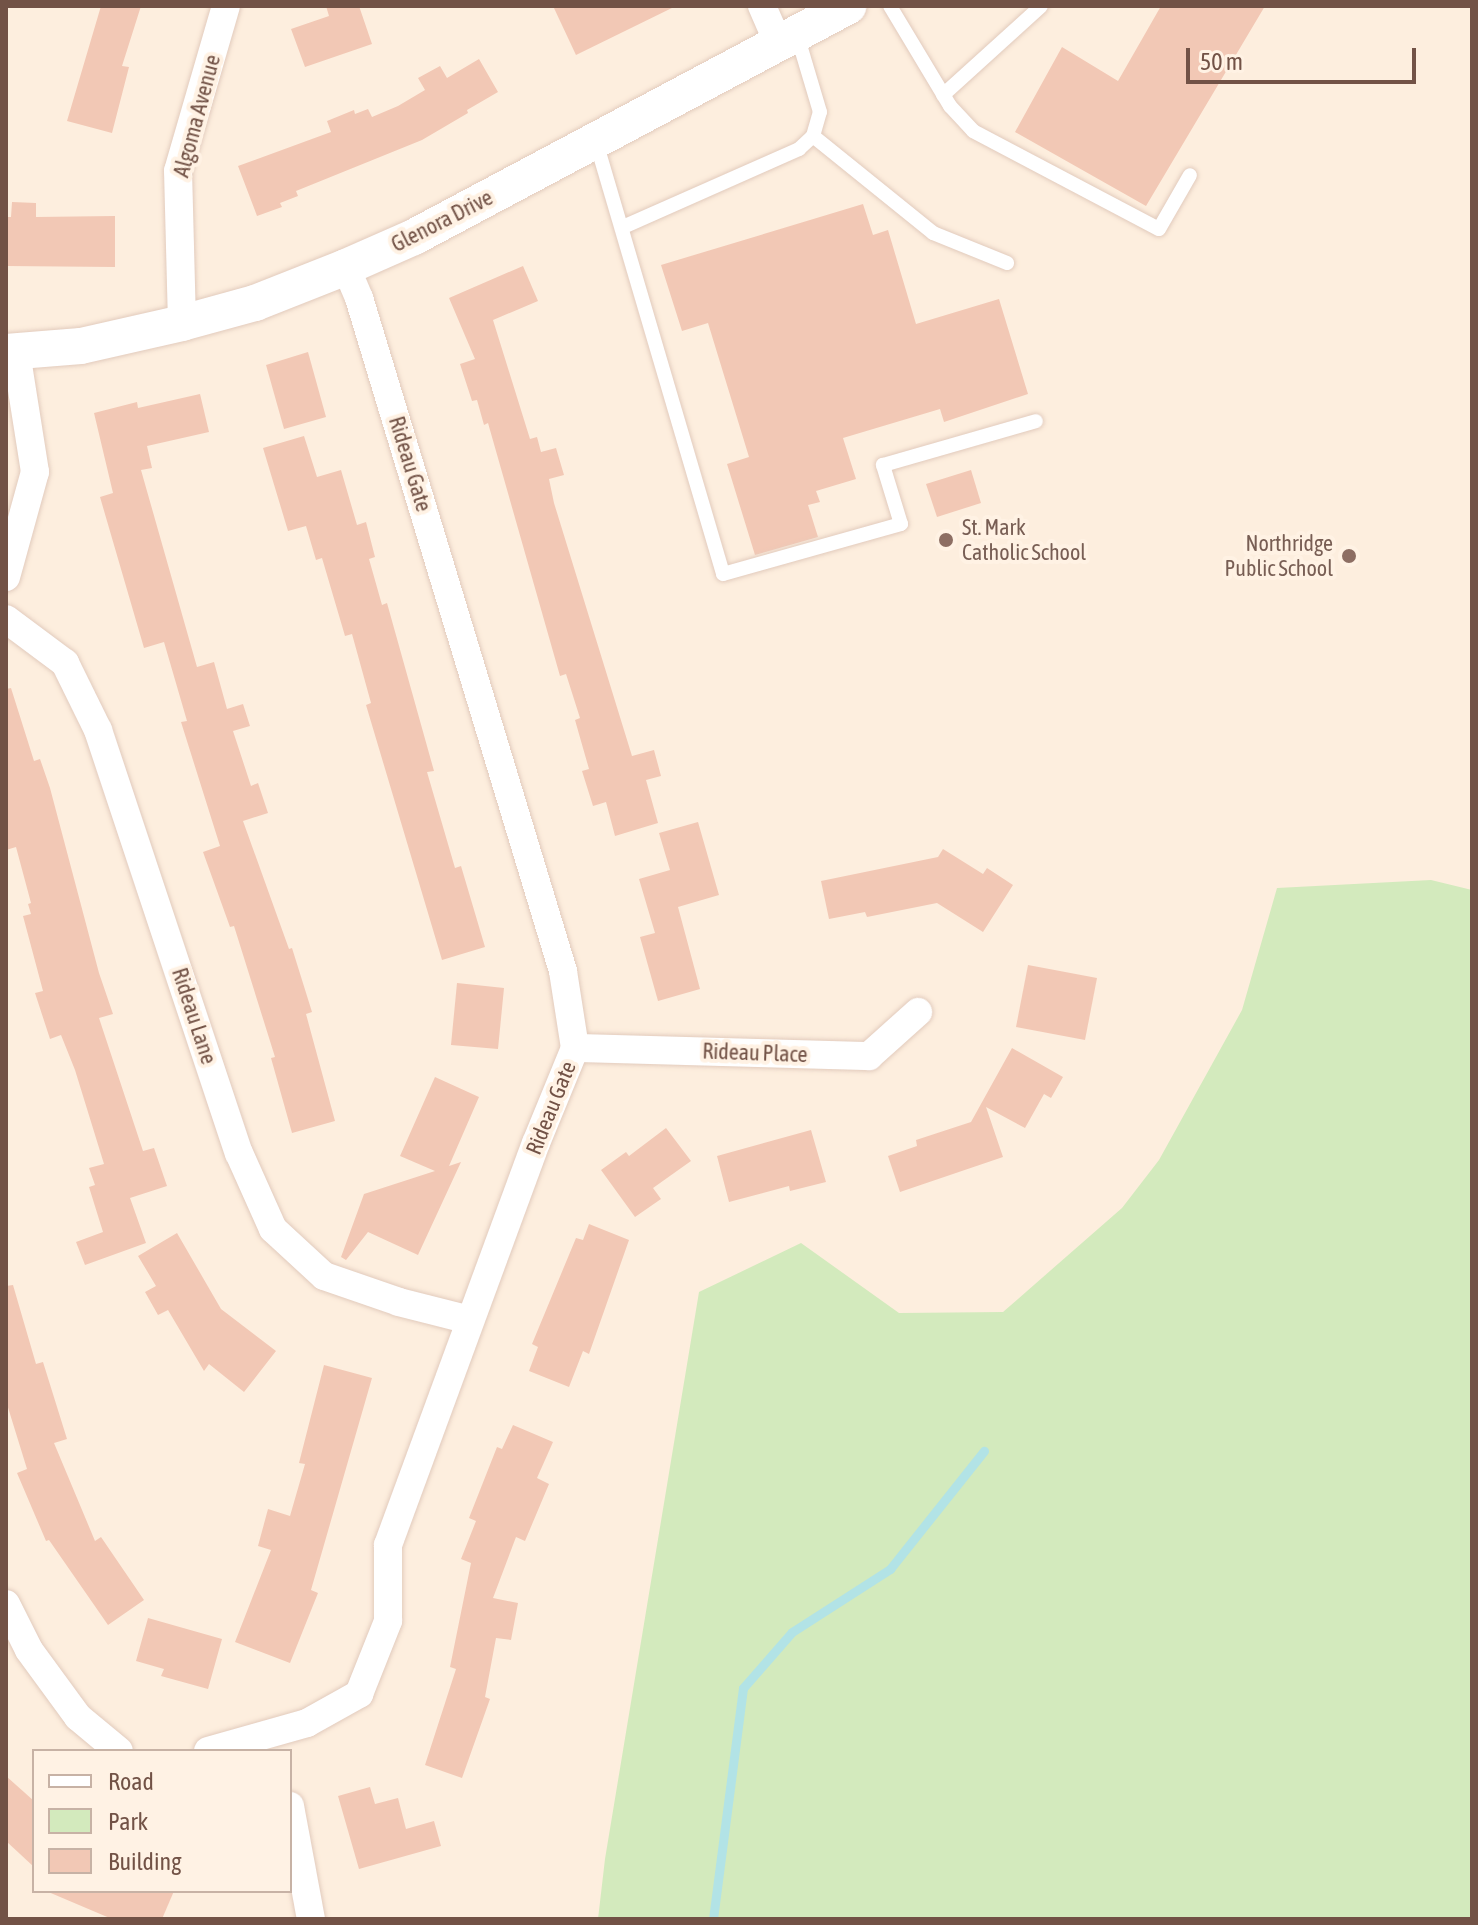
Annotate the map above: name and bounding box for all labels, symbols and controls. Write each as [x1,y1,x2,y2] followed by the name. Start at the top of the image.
[1190,32,1420,82] scale bar
[1200,48,1243,75] text: 50 m
[168,52,226,180] street label: Algoma Avenue
[387,184,497,258] street label: Glenora Drive
[383,413,437,515] street label: Rideau Gate
[962,514,1086,566] place label: St. Mark Catholic School
[1225,530,1333,582] place label: Northridge Public School
[937,531,955,549] marker: St. Mark Catholic School
[1340,547,1358,565] marker: Northridge Public School
[166,964,222,1068] street label: Rideau Lane
[702,1038,808,1068] street label: Rideau Place
[520,1057,582,1159] street label: Rideau Gate
[32,1749,292,1893] legend
[108,1768,154,1795] text: Road
[108,1808,148,1835] text: Park
[108,1848,181,1875] text: Building

